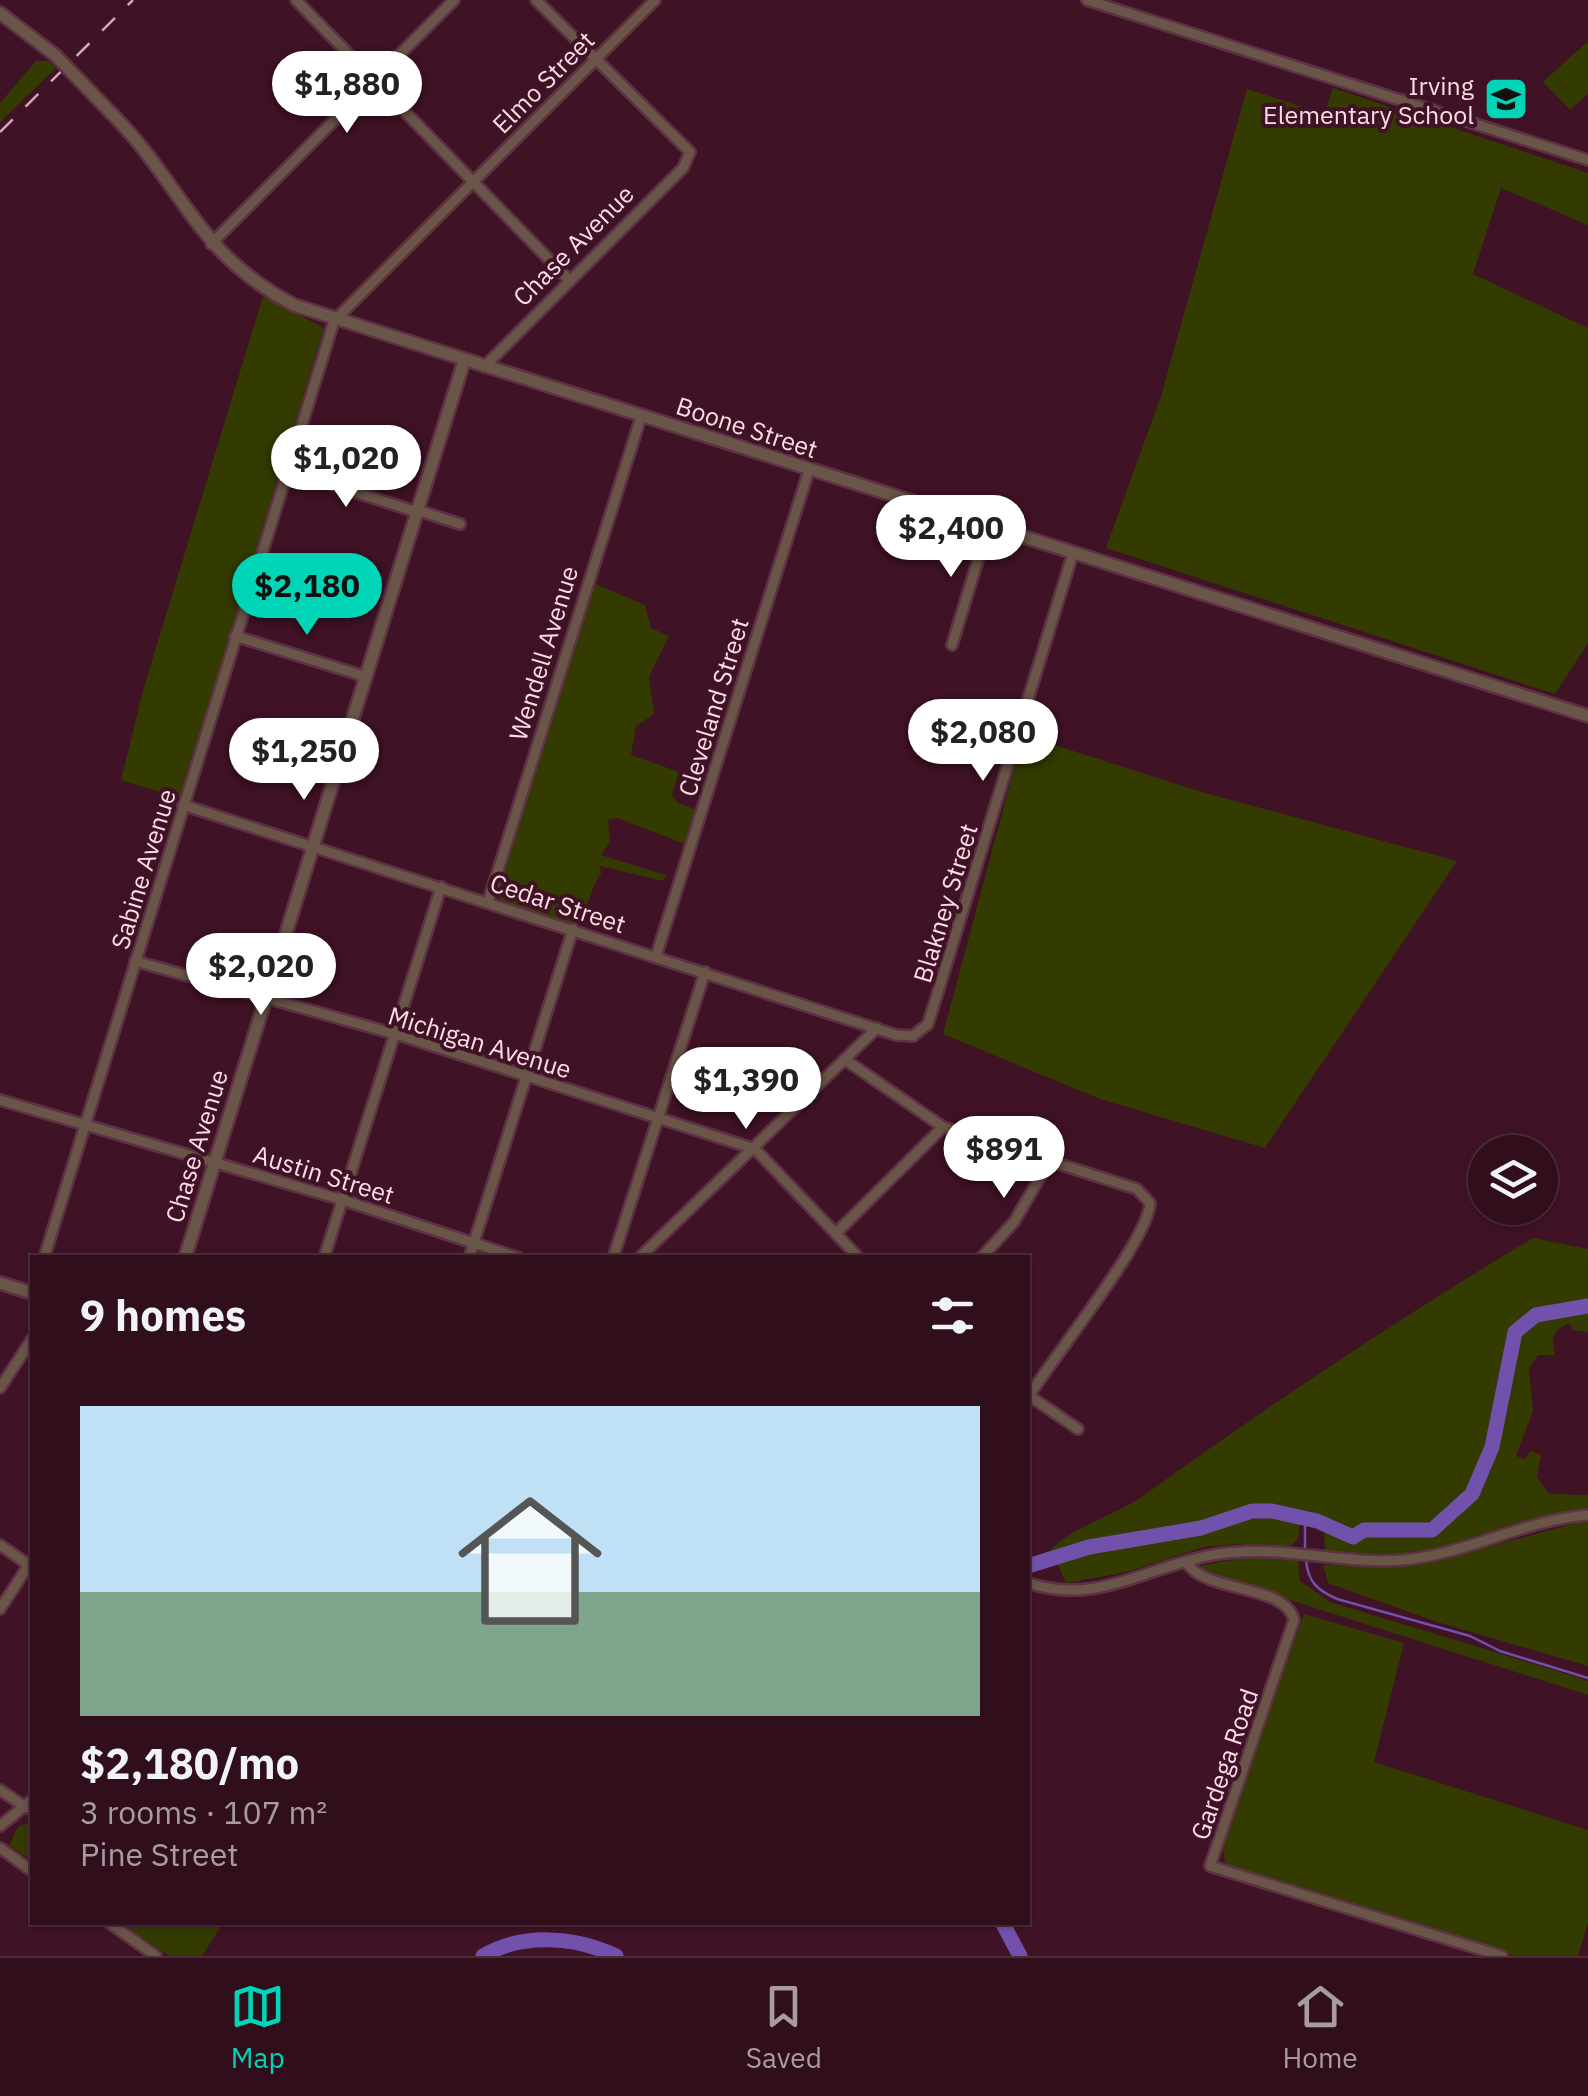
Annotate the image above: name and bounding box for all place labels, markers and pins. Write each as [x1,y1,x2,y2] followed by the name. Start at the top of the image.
[266,51,428,136] pin: $1,880
[1263,69,1474,131] place label: Irving Elementary School
[1483,76,1529,122] school or university icon: Irving Elementary School
[265,425,427,510] pin: $1,020
[870,495,1032,580] pin: $2,400
[226,553,388,638] pin: $2,180
[902,699,1064,784] pin: $2,080
[223,718,385,803] pin: $1,250
[180,933,342,1018] pin: $2,020
[665,1047,827,1132] pin: $1,390
[945,1116,1063,1201] pin: $891

